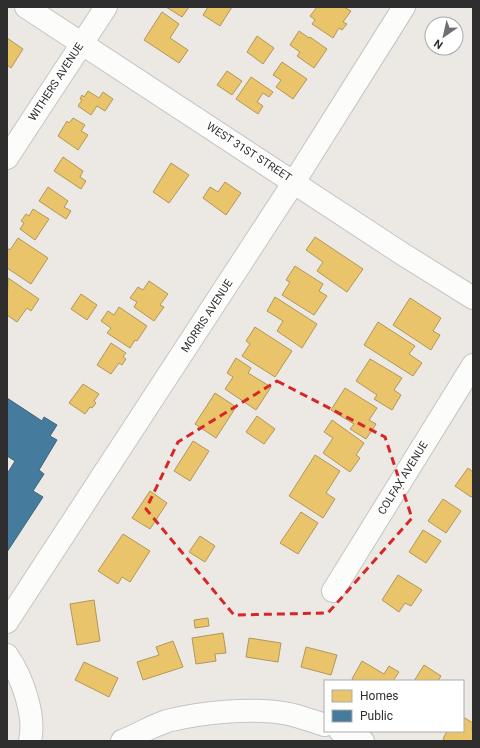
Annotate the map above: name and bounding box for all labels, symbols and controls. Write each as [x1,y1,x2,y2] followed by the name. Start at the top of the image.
[424,16,464,56] north arrow
[432,36,446,51] text: N
[26,41,86,123] street label: WITHERS AVENUE
[204,120,294,185] street label: WEST 31ST STREET
[179,277,235,355] street label: MORRIS AVENUE
[375,439,431,517] street label: COLFAX AVENUE
[324,680,464,732] legend
[360,689,398,703] text: Homes
[360,709,393,723] text: Public

